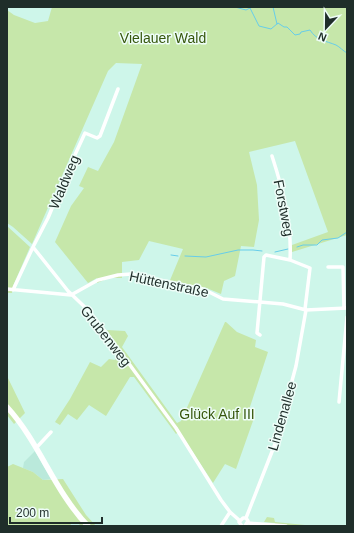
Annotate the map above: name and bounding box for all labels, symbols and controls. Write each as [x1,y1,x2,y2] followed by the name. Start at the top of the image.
[306,8,346,48] north arrow
[120,30,206,46] park label: Vielauer Wald
[316,30,328,44] text: N
[45,153,83,211] street label: Waldweg
[271,178,297,238] street label: Forstweg
[128,268,210,300] street label: Hüttenstraße
[77,303,135,369] street label: Grubenweg
[264,379,300,453] street label: Lindenallee
[179,406,255,422] park label: Glück Auf III
[10,499,102,525] scale bar
[16,506,49,520] text: 200 m

